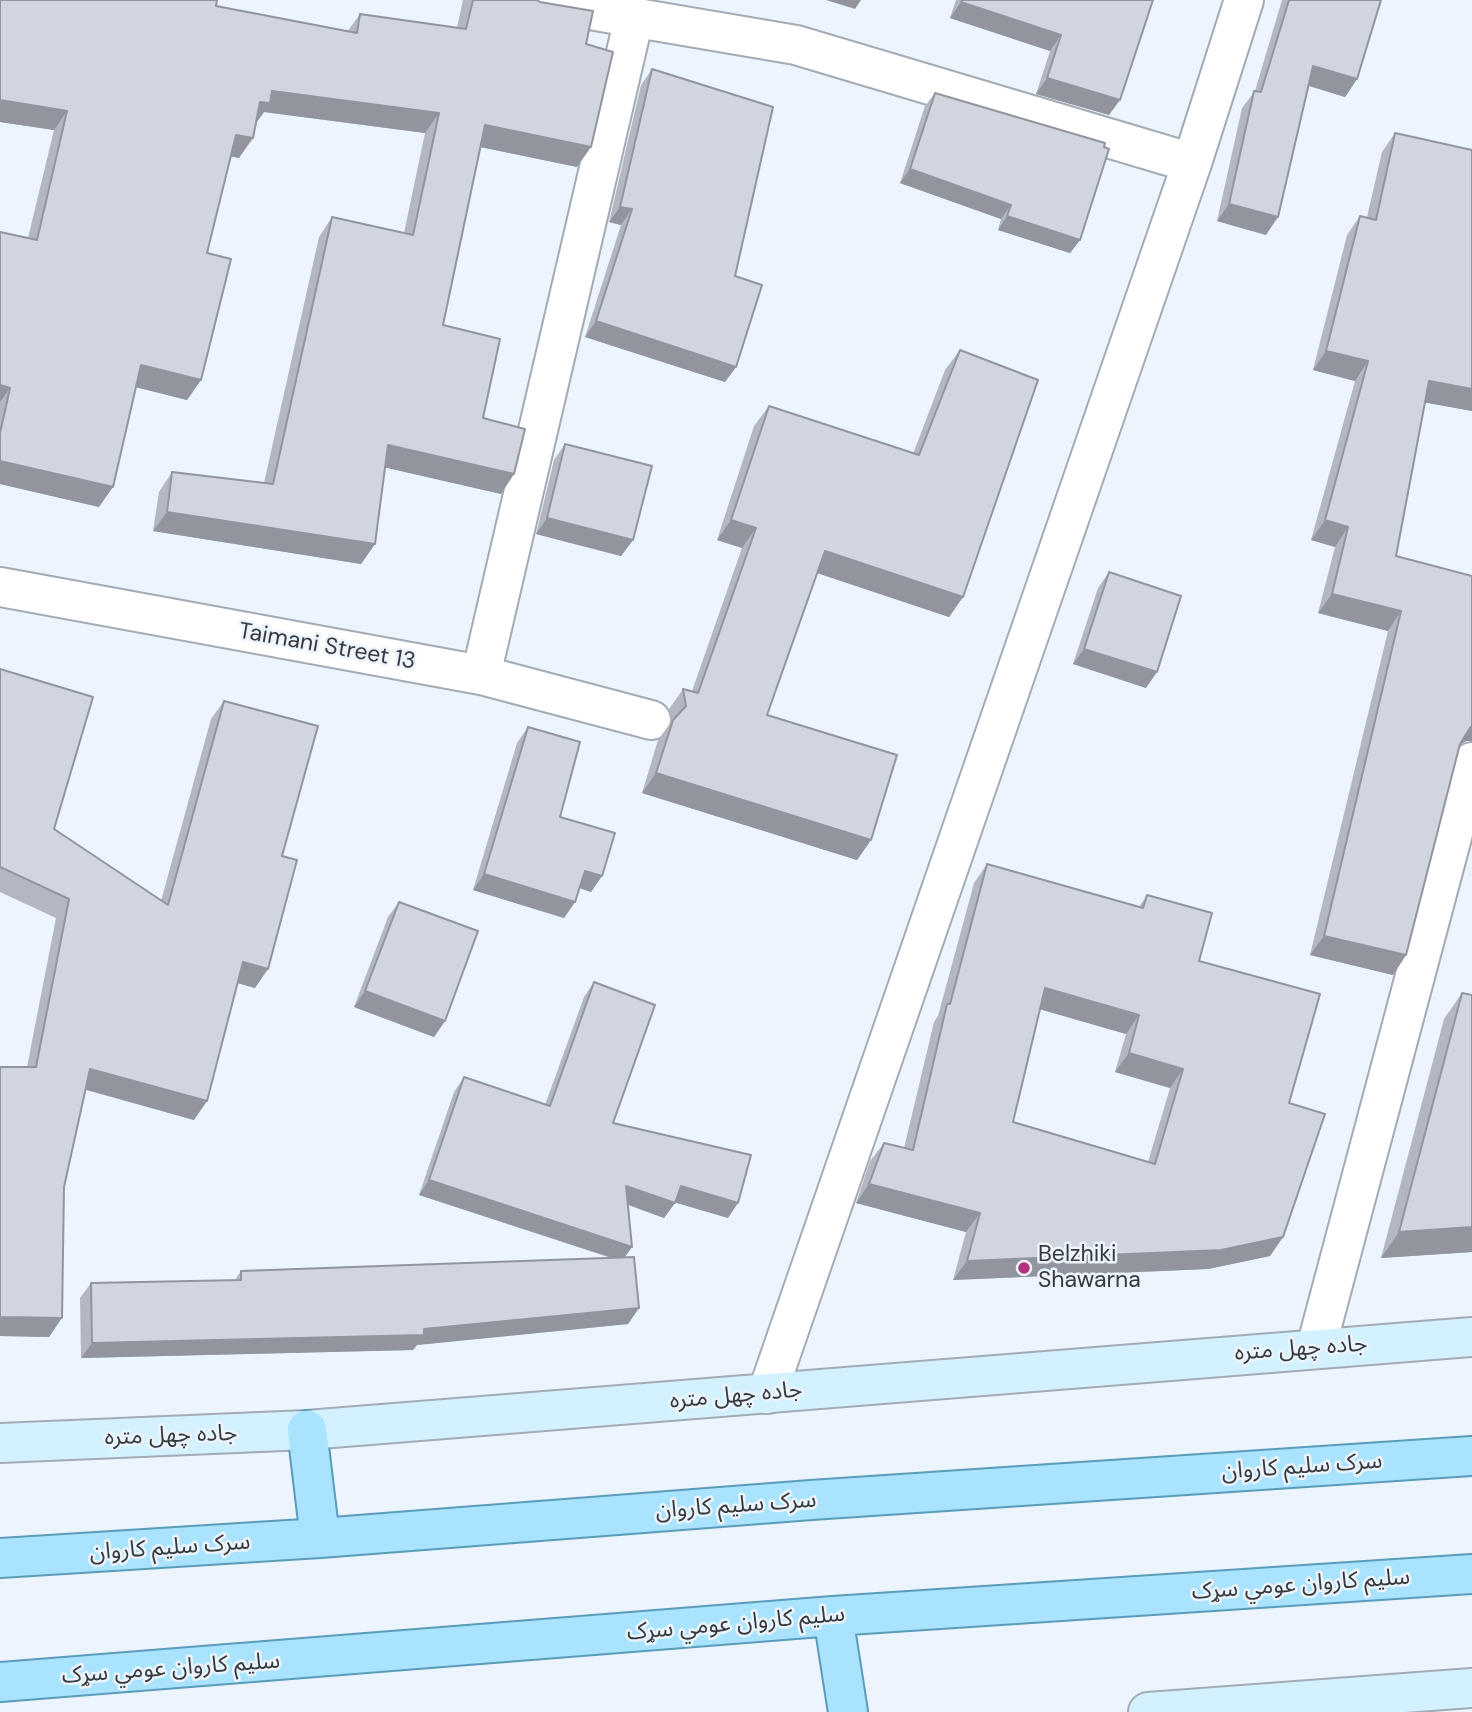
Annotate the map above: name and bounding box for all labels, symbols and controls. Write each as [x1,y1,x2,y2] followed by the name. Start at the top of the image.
[236,618,418,676] street label: Taimani Street 13
[1038,1241,1141,1295] place label: Belzhiki Shawarna
[1016,1260,1032,1276] marker: Belzhiki Shawarna
[1234,1331,1368,1367] street label: جاده چهل متره
[669,1376,803,1416] street label: جاده چهل متره
[104,1420,238,1452] street label: جاده چهل متره
[1221,1448,1383,1486] street label: سرک سلیم کاروان
[655,1487,817,1525] street label: سرک سلیم کاروان
[89,1529,251,1567] street label: سرک سلیم کاروان
[1191,1564,1411,1606] street label: سلیم کاروان عومي سړک
[626,1601,846,1647] street label: سلیم کاروان عومي سړک
[61,1648,281,1690] street label: سلیم کاروان عومي سړک

